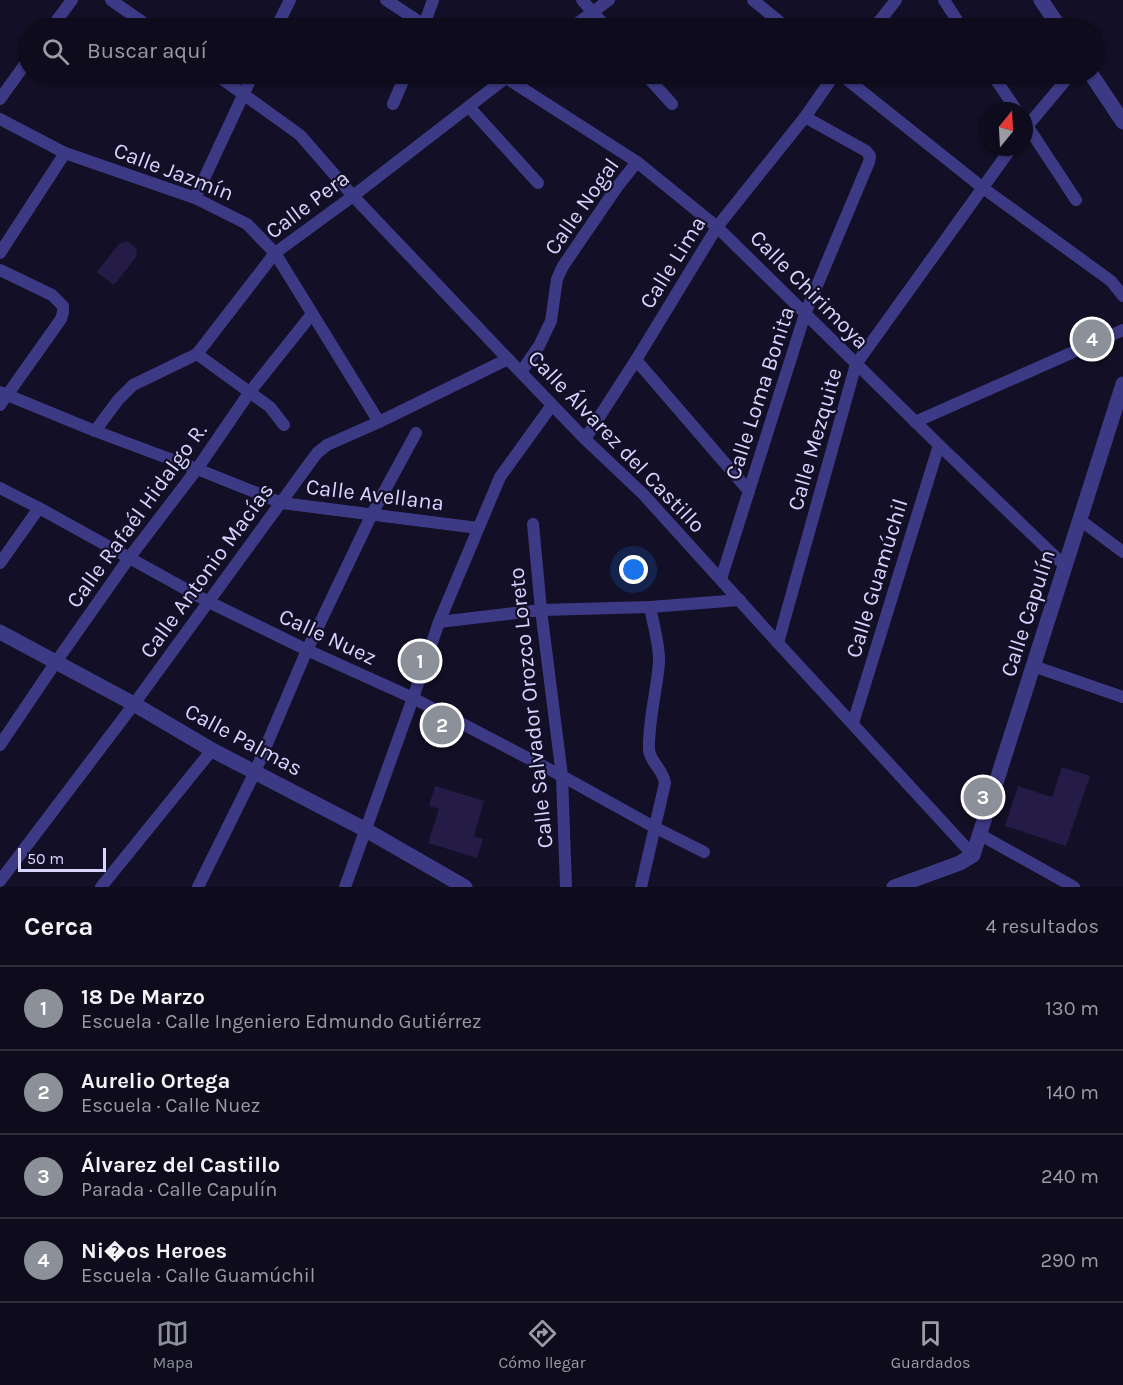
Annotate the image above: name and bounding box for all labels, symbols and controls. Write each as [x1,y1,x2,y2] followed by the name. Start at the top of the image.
[18,18,1105,84] search box
[39,35,72,68] icon: search
[87,38,207,64] text: Buscar aquí
[979,102,1033,156] north arrow
[110,137,237,207] street label: Calle Jazmín
[539,153,625,260] street label: Calle Nogal
[261,165,355,245] street label: Calle Pera
[634,212,711,314] street label: Calle Lima
[745,225,874,354] street label: Calle Chirimoya
[720,303,800,483] street label: Calle Loma Bonita
[1072,316,1112,362] pin: 4
[522,344,711,538] street label: Calle Álvarez del Castillo
[782,365,848,514] street label: Calle Mezquite
[61,418,213,613] street label: Calle Rafaél Hidalgo R.
[304,474,445,516] street label: Calle Avellana
[135,478,279,663] street label: Calle Antonio Macías
[840,495,914,661] street label: Calle Guamúchil
[995,546,1061,680] street label: Calle Capulín
[619,555,648,584] your location
[503,566,559,850] street label: Calle Salvador Orozco Loreto
[275,603,380,671] street label: Calle Nuez
[400,638,440,684] pin: 1
[180,698,307,782] street label: Calle Palmas
[422,702,462,748] pin: 2
[964,774,1002,820] pin: 3
[18,845,106,872] scale bar
[27,849,64,868] text: 50 m
[24,911,93,942] text: Cerca
[986,915,1099,938] text: 4 resultados
[81,984,205,1010] text: 18 De Marzo
[40,997,47,1020] text: 1
[1045,997,1099,1020] text: 130 m
[81,1010,482,1033] text: Escuela · Calle Ingeniero Edmundo Gutiérrez
[81,1068,230,1094] text: Aurelio Ortega
[37,1081,50,1104] text: 2
[1046,1081,1099,1104] text: 140 m
[81,1094,260,1117] text: Escuela · Calle Nuez
[81,1152,280,1178] text: Álvarez del Castillo
[37,1165,50,1188] text: 3
[1041,1165,1099,1188] text: 240 m
[81,1178,277,1201] text: Parada · Calle Capulín
[81,1238,227,1264] text: Ni�os Heroes
[38,1249,49,1272] text: 4
[1040,1249,1099,1272] text: 290 m
[81,1264,315,1287] text: Escuela · Calle Guamúchil
[153,1317,193,1372] tab: Mapa
[499,1317,585,1372] tab: Cómo llegar
[891,1317,970,1372] tab: Guardados

